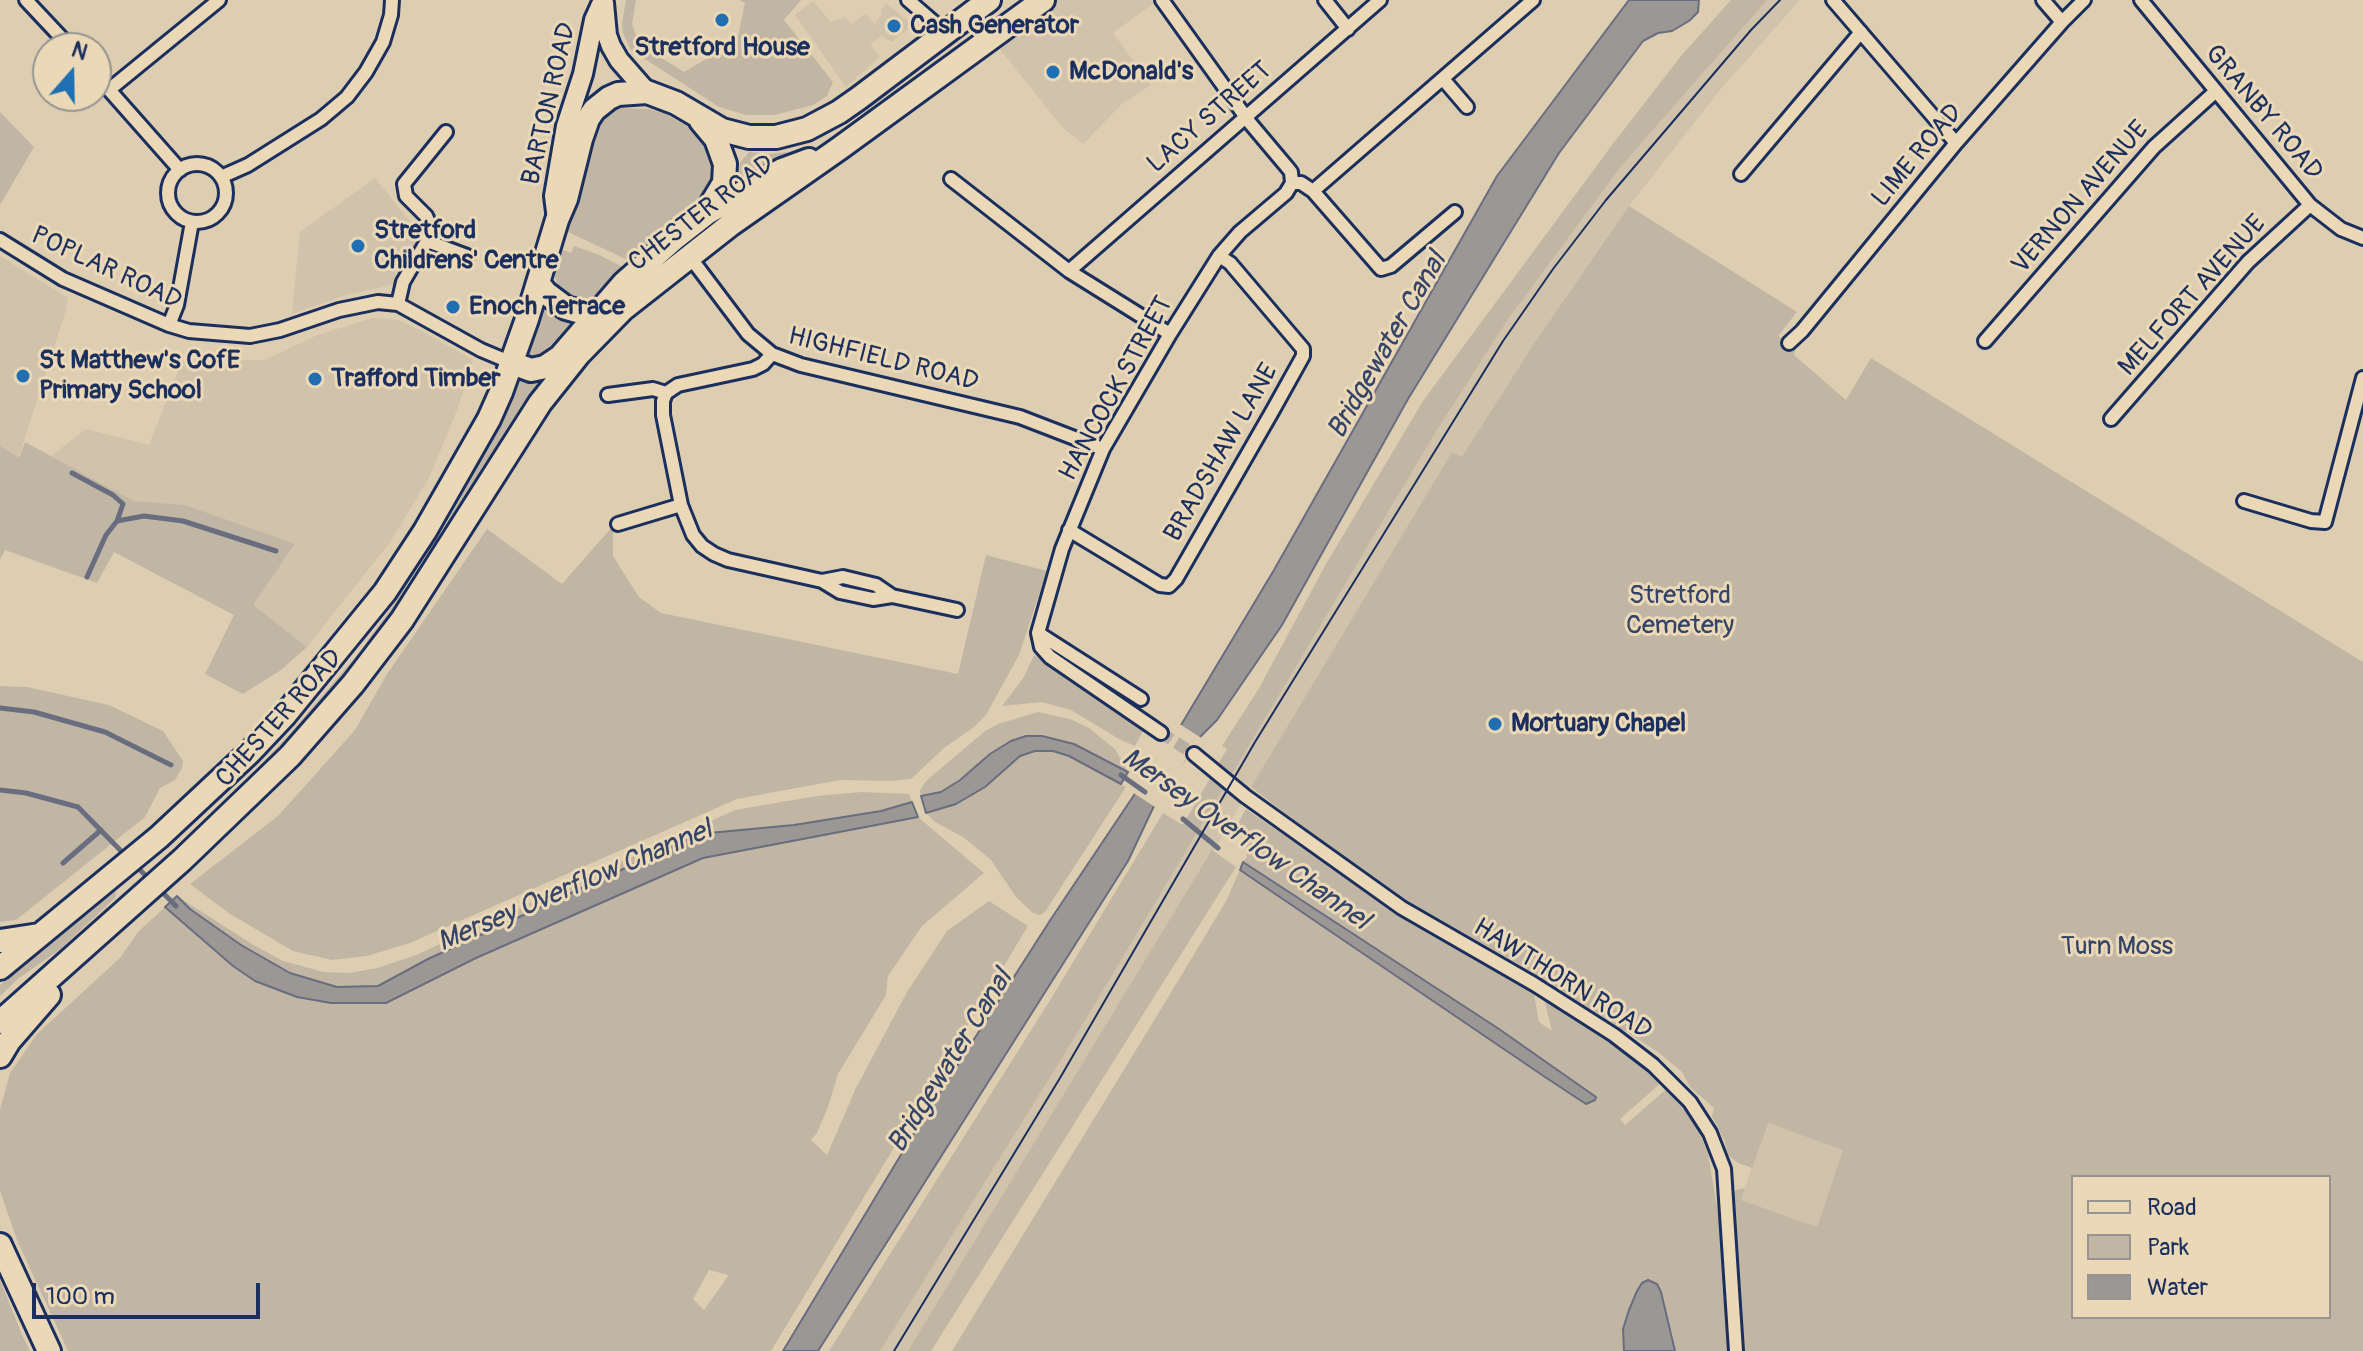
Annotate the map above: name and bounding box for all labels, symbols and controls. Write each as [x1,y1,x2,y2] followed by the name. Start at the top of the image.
[910,10,1079,42] place label: Cash Generator
[713,11,731,29] marker: Stretford House
[885,17,903,35] marker: Cash Generator
[516,20,584,188] street label: BARTON ROAD
[32,32,112,112] north arrow
[634,32,810,64] place label: Stretford House
[68,36,91,67] text: N
[2197,39,2329,187] street label: GRANBY ROAD
[1069,56,1193,88] place label: McDonald's
[1141,56,1279,180] street label: LACY STREET
[1044,63,1062,81] marker: McDonald's
[1866,98,1970,214] street label: LIME ROAD
[2006,115,2156,281] street label: VERNON AVENUE
[623,149,781,279] street label: CHESTER ROAD
[2113,209,2273,383] street label: MELFORT AVENUE
[374,215,559,276] place label: Stretford Childrens' Centre
[26,221,186,317] street label: POPLAR ROAD
[349,237,367,255] marker: Stretford Childrens' Centre
[1321,247,1455,445] water label: Bridgewater Canal
[469,291,625,323] place label: Enoch Terrace
[1053,291,1181,487] street label: HANCOCK STREET
[444,298,462,316] marker: Enoch Terrace
[785,321,981,399] street label: HIGHFIELD ROAD
[39,345,240,406] place label: St Matthew's CofE Primary School
[1158,358,1286,548] street label: BRADSHAW LANE
[331,363,501,395] place label: Trafford Timber
[14,367,32,385] marker: St Matthew's CofE Primary School
[306,370,324,388] marker: Trafford Timber
[1626,580,1734,642] park label: Stretford Cemetery
[210,644,350,794] street label: CHESTER ROAD
[1511,708,1686,740] place label: Mortuary Chapel
[1486,715,1504,733] marker: Mortuary Chapel
[1115,742,1375,938] water label: Mersey Overflow Channel
[433,814,717,960] water label: Mersey Overflow Channel
[1467,913,1657,1047] street label: HAWTHORN ROAD
[2061,931,2173,963] park label: Turn Moss
[881,964,1021,1160] water label: Bridgewater Canal
[2071,1175,2331,1319] legend
[2147,1193,2197,1222] text: Road
[2147,1233,2189,1262] text: Park
[36,1267,264,1317] scale bar
[2147,1273,2208,1302] text: Water
[46,1282,115,1311] text: 100 m

